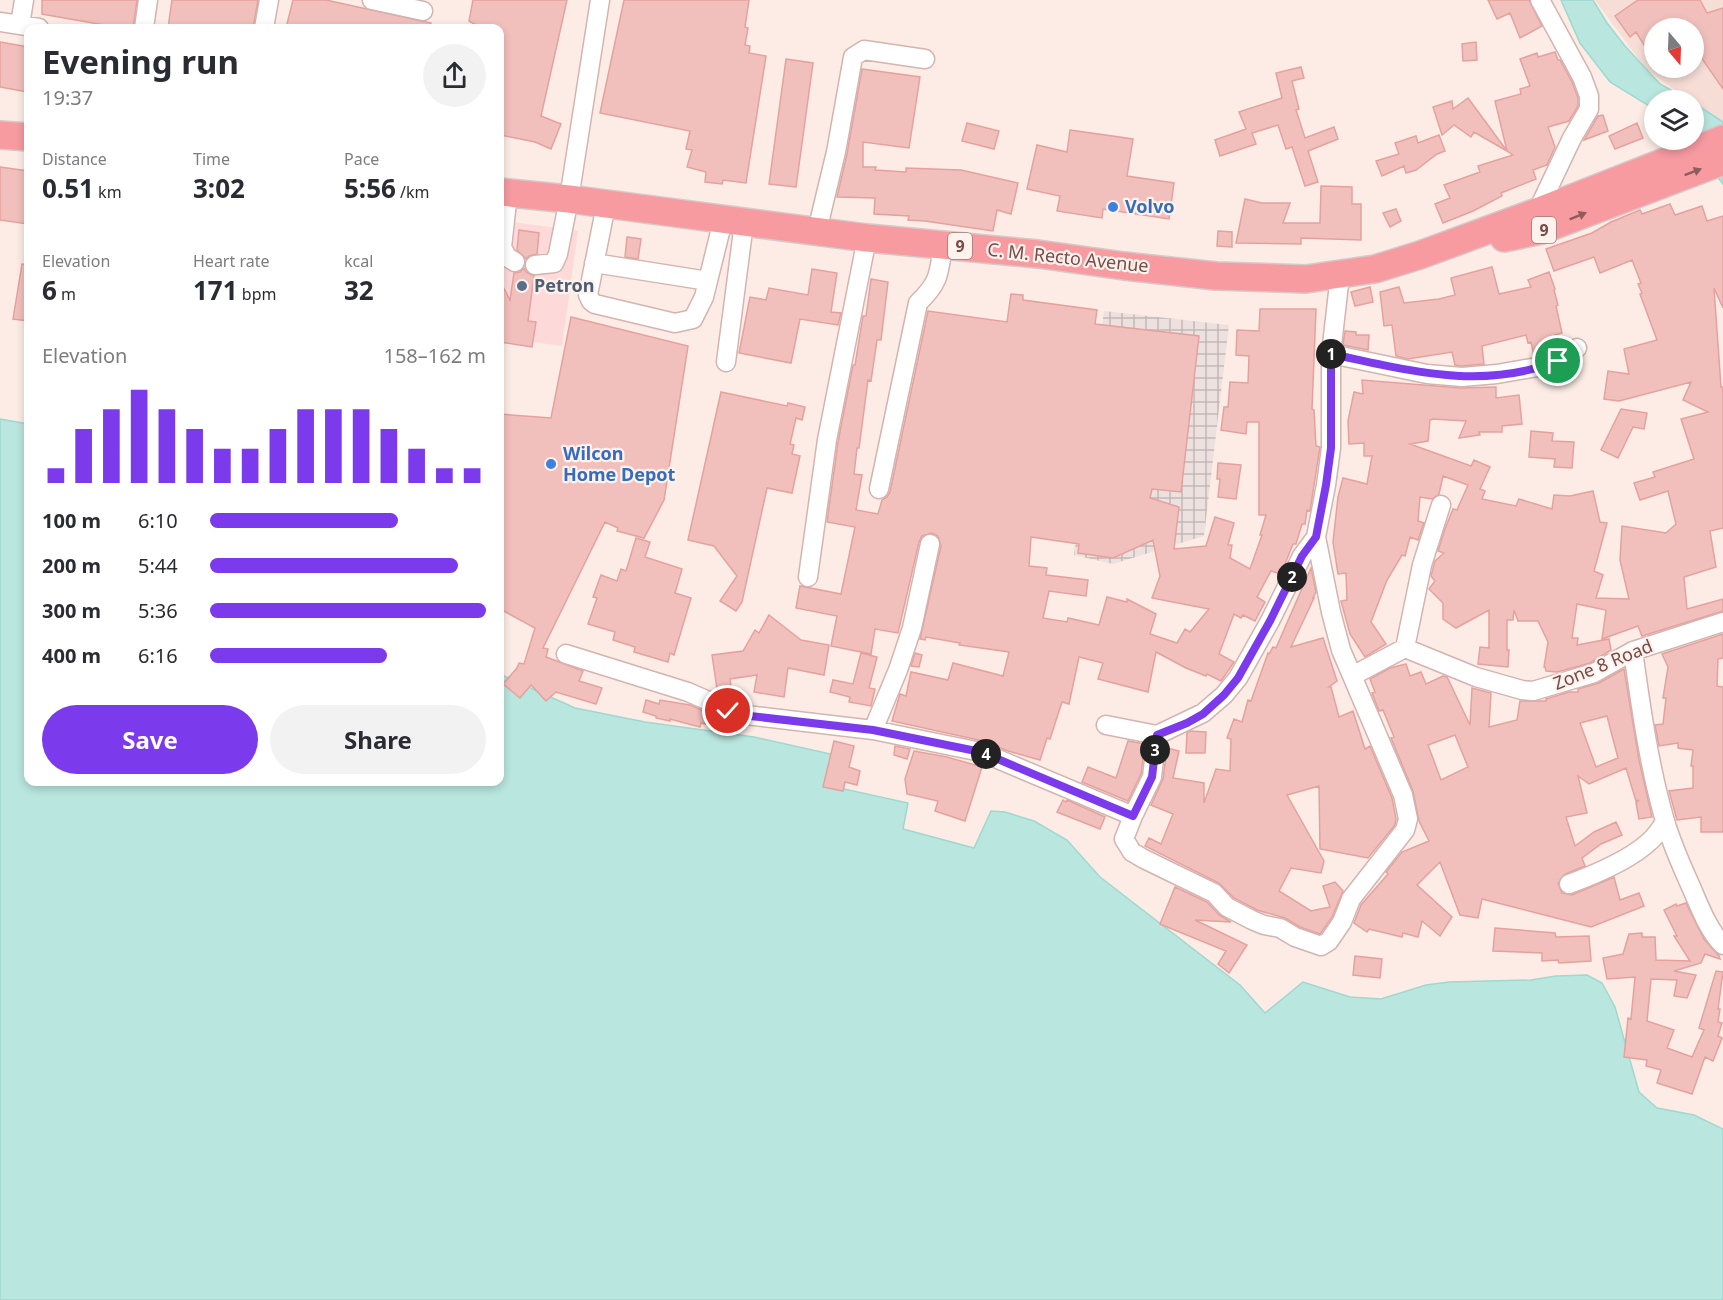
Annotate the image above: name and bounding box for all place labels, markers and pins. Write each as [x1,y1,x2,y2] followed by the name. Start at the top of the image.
[1125,194,1174,218] place label: Volvo
[1106,200,1120,214] marker: Volvo
[534,273,594,297] place label: Petron
[515,279,529,293] marker: Petron
[1532,335,1583,386] pin
[1316,339,1346,369] pin: 1
[563,441,676,486] place label: Wilcon Home Depot
[544,457,558,471] marker: Wilcon Home Depot
[1277,562,1307,592] pin: 2
[702,685,753,736] pin
[1140,735,1170,765] pin: 3
[971,739,1001,769] pin: 4

